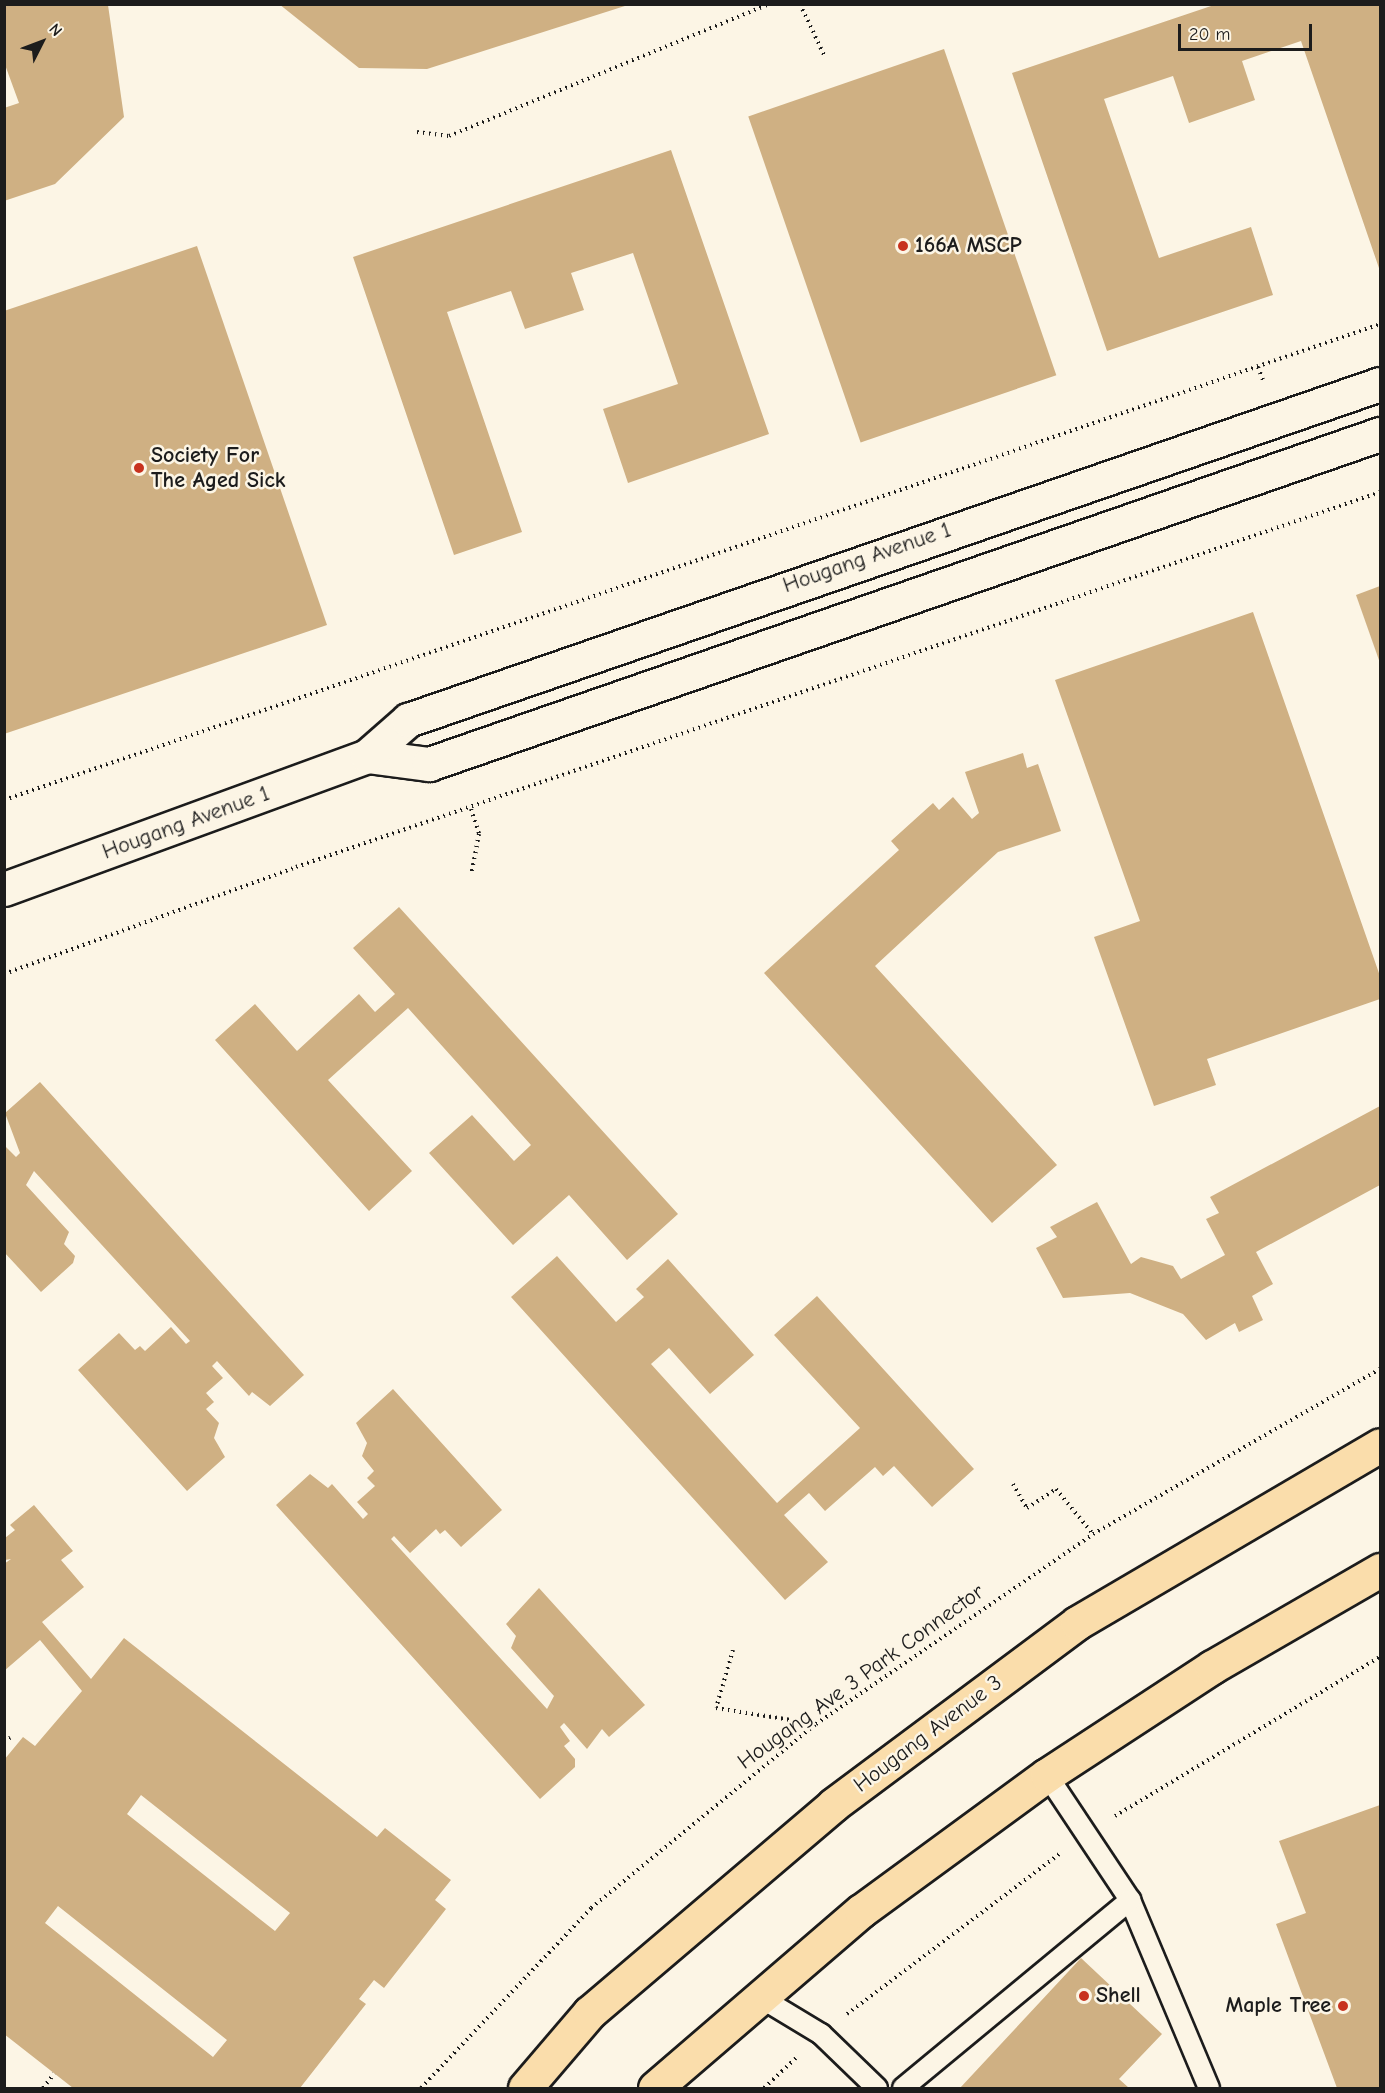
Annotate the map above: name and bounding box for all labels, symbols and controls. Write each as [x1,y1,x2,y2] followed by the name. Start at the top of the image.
[12,12,72,72] north arrow
[1181,12,1314,50] scale bar
[45,20,66,40] text: N
[1189,24,1230,45] text: 20 m
[915,233,1022,259] place label: 166A MSCP
[896,239,910,253] marker: 166A MSCP
[151,442,286,494] place label: Society For The Aged Sick
[132,461,146,475] marker: Society For The Aged Sick
[779,517,955,599] street label: Hougang Avenue 1
[99,780,273,866] street label: Hougang Avenue 1
[733,1579,989,1775] street label: Hougang Ave 3 Park Connector
[849,1670,1007,1798] street label: Hougang Avenue 3
[1096,1983,1141,2009] place label: Shell
[1077,1989,1091,2003] marker: Shell
[1225,1993,1331,2019] place label: Maple Tree
[1336,1999,1350,2013] marker: Maple Tree

